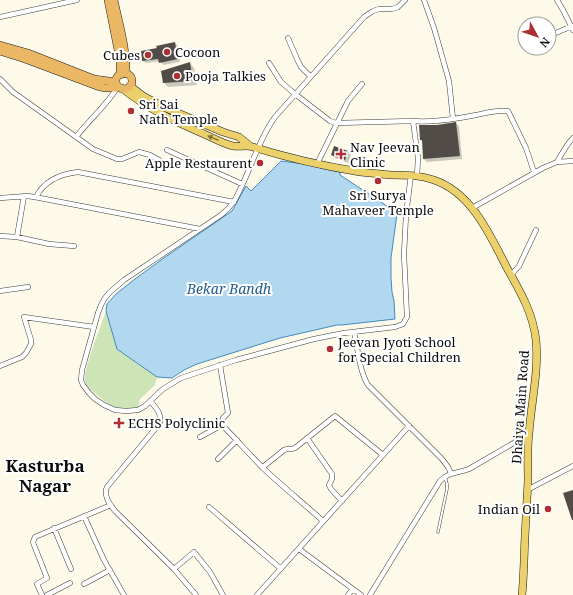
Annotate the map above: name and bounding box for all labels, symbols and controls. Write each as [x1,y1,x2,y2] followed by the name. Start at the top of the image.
[517,16,557,56] north arrow
[536,35,554,51] text: N
[175,43,221,61] place label: Cocoon
[103,46,140,64] place label: Cubes
[162,47,172,57] marker: Cocoon
[143,50,153,60] marker: Cubes
[185,67,266,85] place label: Pooja Talkies
[172,71,182,81] marker: Pooja Talkies
[139,95,218,128] place label: Sri Sai Nath Temple
[126,106,136,116] marker: Sri Sai Nath Temple
[206,134,218,140] one-way arrow
[350,138,421,171] place label: Nav Jeevan Clinic
[335,148,347,160] marker: Nav Jeevan Clinic
[145,154,252,172] place label: Apple Restaurent
[255,158,265,168] marker: Apple Restaurent
[373,176,383,186] marker: Sri Surya Mahaveer Temple
[322,186,434,219] place label: Sri Surya Mahaveer Temple
[186,279,272,298] water label: Bekar Bandh
[337,333,462,366] place label: Jeevan Jyoti School for Special Children
[325,344,335,354] marker: Jeevan Jyoti School for Special Children
[507,349,533,464] street label: Dhaiya Main Road
[128,414,225,432] place label: ECHS Polyclinic
[113,417,125,429] marker: ECHS Polyclinic
[5,454,85,497] district label: Kasturba Nagar
[478,500,540,518] place label: Indian Oil
[543,504,553,514] marker: Indian Oil

